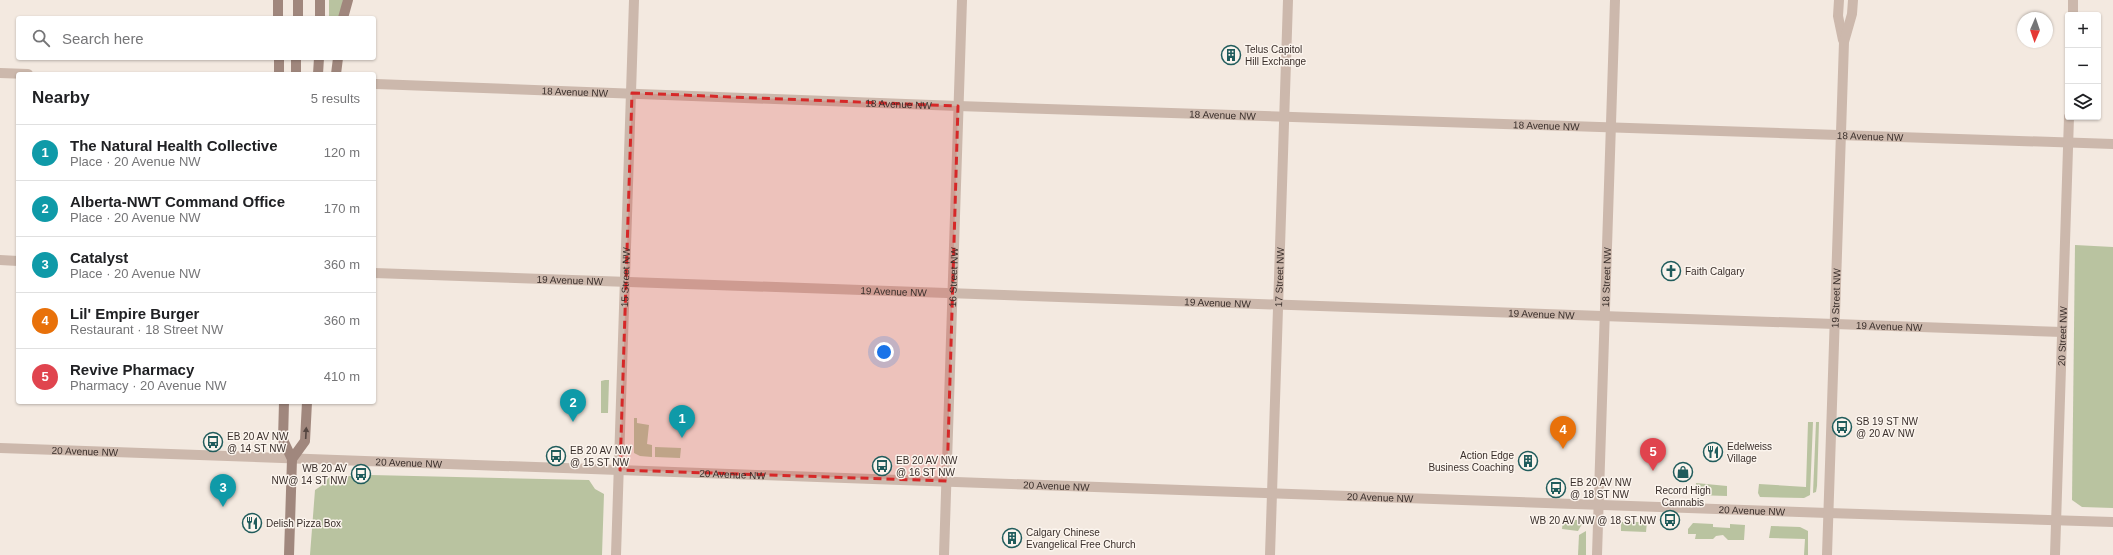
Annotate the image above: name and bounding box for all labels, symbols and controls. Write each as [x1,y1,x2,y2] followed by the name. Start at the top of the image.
[2017,12,2053,48] north arrow
[2065,12,2101,120] map controls
[2065,12,2101,48] button: +
[16,16,376,60] search box
[30,27,52,49] icon: search
[62,30,144,47] text: Search here
[1220,44,1242,66] building icon: Telus Capitol Hill Exchange
[1245,44,1307,67] place label: Telus Capitol Hill Exchange
[2065,48,2101,84] button: −
[2065,84,2101,120] button: layers
[541,85,609,98] street label: 18 Avenue NW
[32,88,90,107] text: Nearby
[311,91,360,106] text: 5 results
[865,97,933,111] street label: 18 Avenue NW
[1189,108,1256,121] street label: 18 Avenue NW
[1513,119,1580,132] street label: 18 Avenue NW
[1837,129,1904,143] street label: 18 Avenue NW
[70,137,278,154] text: The Natural Health Collective
[41,145,49,160] text: 1
[324,145,360,160] text: 120 m
[70,154,201,169] text: Place · 20 Avenue NW
[70,193,285,210] text: Alberta-NWT Command Office
[41,201,49,216] text: 2
[324,201,360,216] text: 170 m
[70,210,201,225] text: Place · 20 Avenue NW
[619,246,632,307] street label: 15 Street NW
[947,246,960,307] street label: 16 Street NW
[1273,246,1286,307] street label: 17 Street NW
[1600,246,1613,307] street label: 18 Street NW
[70,249,128,266] text: Catalyst
[41,257,49,272] text: 3
[324,257,360,272] text: 360 m
[1660,260,1682,282] church icon: Faith Calgary
[70,266,201,281] text: Place · 20 Avenue NW
[1685,266,1744,277] place label: Faith Calgary
[1829,267,1842,328] street label: 19 Street NW
[536,273,604,287] street label: 19 Avenue NW
[860,285,928,298] street label: 19 Avenue NW
[1184,296,1251,309] street label: 19 Avenue NW
[70,305,199,322] text: Lil' Empire Burger
[2056,305,2068,366] street label: 20 Street NW
[1508,307,1575,320] street label: 19 Avenue NW
[41,313,49,328] text: 4
[324,313,360,328] text: 360 m
[1856,319,1923,333] street label: 19 Avenue NW
[70,322,223,337] text: Restaurant · 18 Street NW
[874,342,894,362] your location
[70,361,194,378] text: Revive Pharmacy
[41,369,49,384] text: 5
[324,369,360,384] text: 410 m
[70,378,227,393] text: Pharmacy · 20 Avenue NW
[560,389,586,422] pin: 2
[669,405,695,438] pin: 1
[1550,416,1576,449] pin: 4
[1831,416,1853,438] bus stop icon: SB 19 ST NW @ 20 AV NW
[1856,416,1919,439] place label: SB 19 ST NW @ 20 AV NW
[302,427,309,439] one-way arrow
[202,431,224,453] bus stop icon: EB 20 AV NW @ 14 ST NW
[227,431,289,454] place label: EB 20 AV NW @ 14 ST NW
[1640,438,1666,471] pin: 5
[1702,441,1724,463] restaurant icon: Edelweiss Village
[1727,441,1772,464] place label: Edelweiss Village
[51,444,119,458] street label: 20 Avenue NW
[545,445,567,467] bus stop icon: EB 20 AV NW @ 15 ST NW
[570,445,632,468] place label: EB 20 AV NW @ 15 ST NW
[1428,450,1514,473] place label: Action Edge Business Coaching
[1517,450,1539,472] building icon: Action Edge Business Coaching
[871,455,893,477] bus stop icon: EB 20 AV NW @ 16 ST NW
[896,455,958,478] place label: EB 20 AV NW @ 16 ST NW
[375,456,443,469] street label: 20 Avenue NW
[1672,461,1694,483] shop icon: Record High Cannabis
[271,463,348,486] place label: WB 20 AV NW@ 14 ST NW
[350,463,372,485] bus stop icon: WB 20 AV NW@ 14 ST NW
[699,467,767,481] street label: 20 Avenue NW
[210,474,236,507] pin: 3
[1545,477,1567,499] bus stop icon: EB 20 AV NW @ 18 ST NW
[1570,477,1632,500] place label: EB 20 AV NW @ 18 ST NW
[1023,479,1090,492] street label: 20 Avenue NW
[1655,485,1711,508] place label: Record High Cannabis
[1347,490,1414,504] street label: 20 Avenue NW
[1718,504,1786,517] street label: 20 Avenue NW
[1659,509,1681,531] bus stop icon: WB 20 AV NW @ 18 ST NW
[241,512,263,534] restaurant icon: Delish Pizza Box
[1530,515,1657,526] place label: WB 20 AV NW @ 18 ST NW
[266,518,341,529] place label: Delish Pizza Box
[1001,527,1023,549] building icon: Calgary Chinese Evangelical Free Church
[1026,527,1136,550] place label: Calgary Chinese Evangelical Free Church

